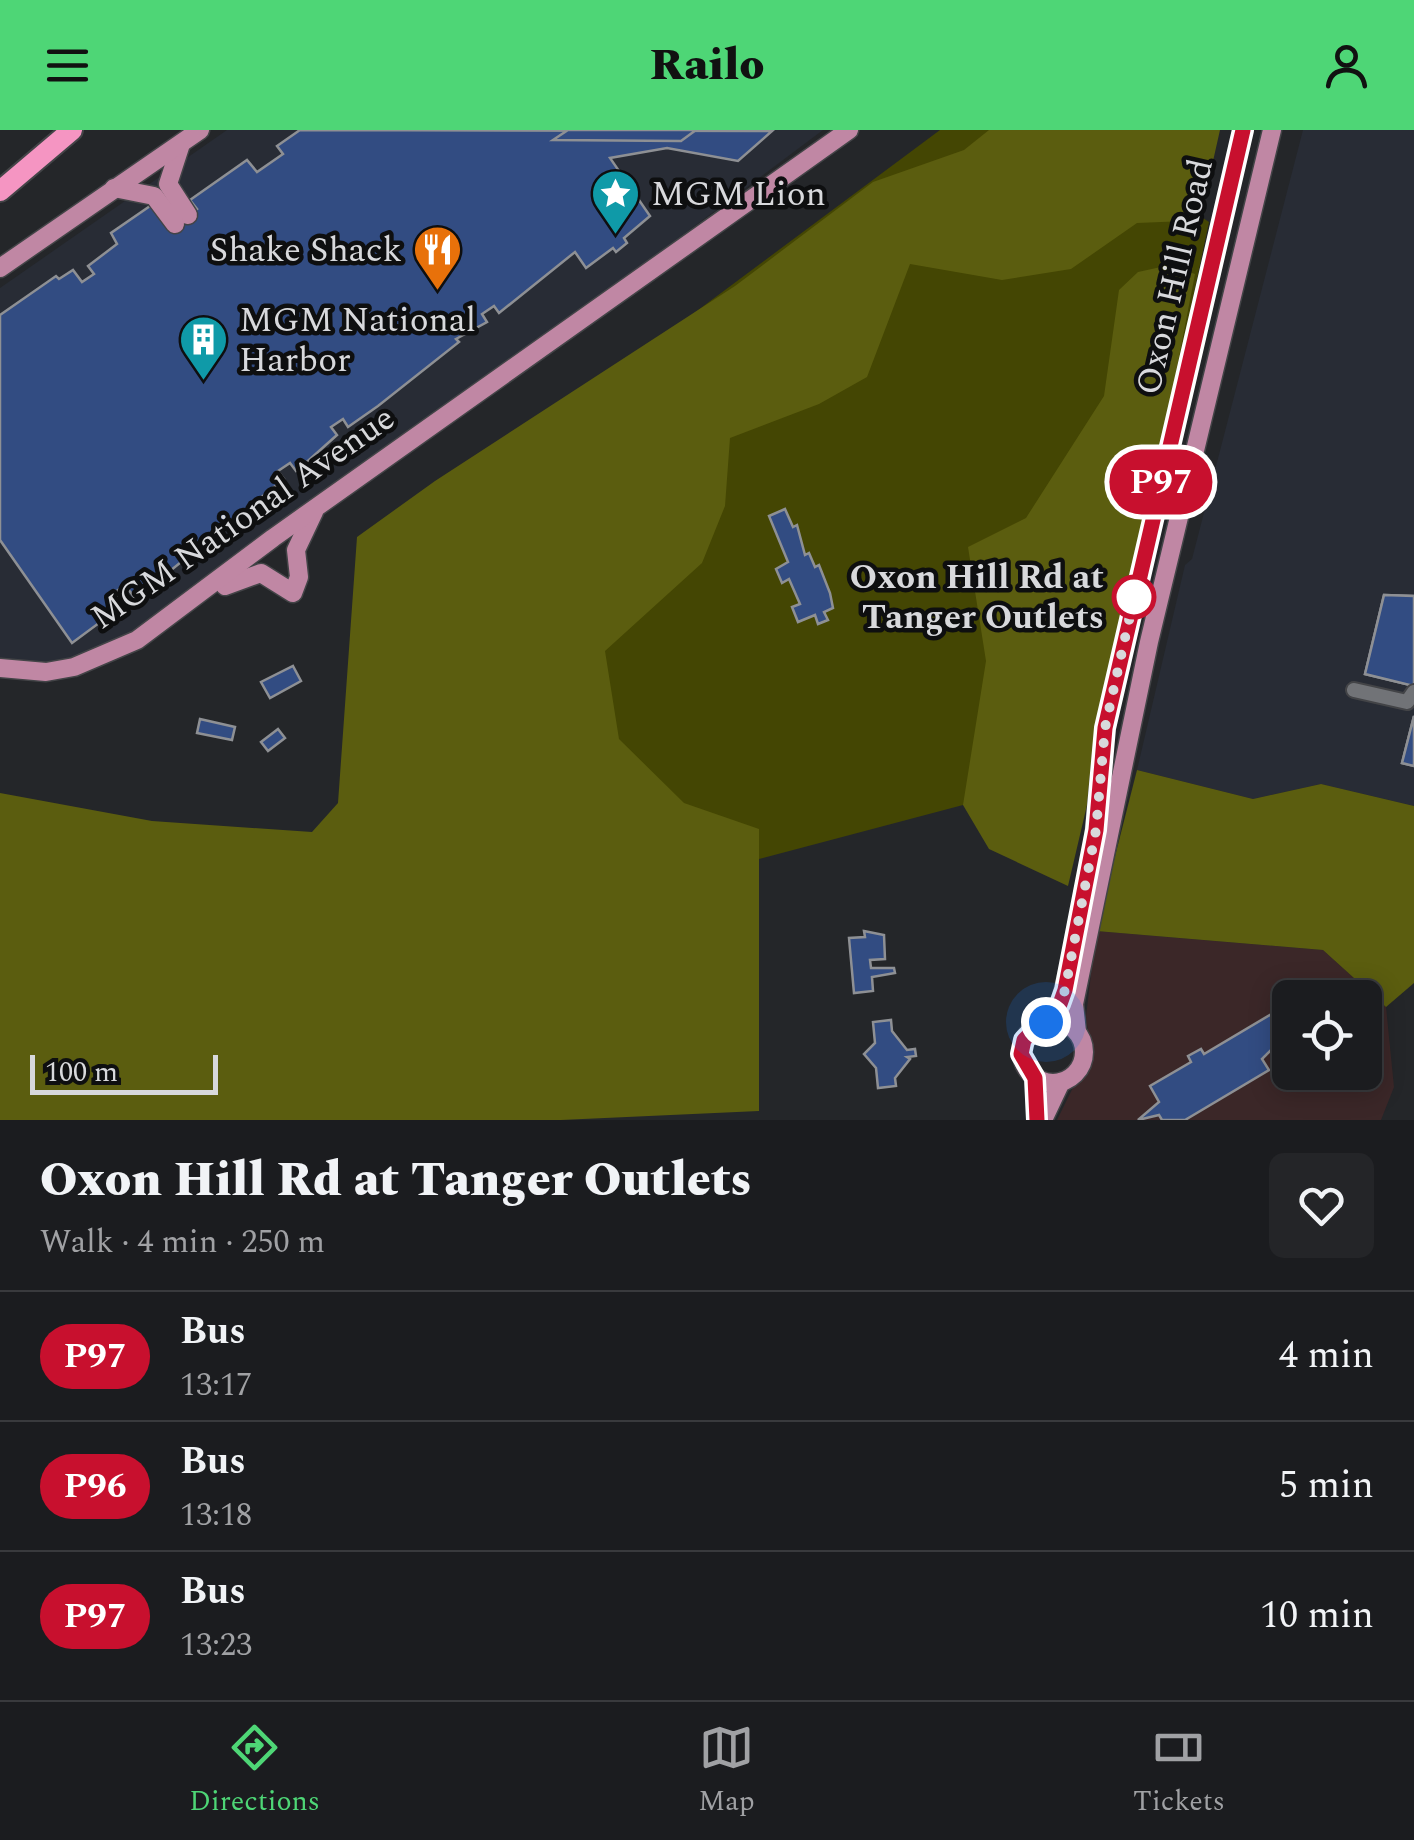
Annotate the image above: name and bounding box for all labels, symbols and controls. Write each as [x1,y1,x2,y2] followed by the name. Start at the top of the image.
[650,31,764,100] text: Railo
[40,38,95,93] icon: menu
[1319,38,1374,93] icon: person
[1122,154,1228,400] street label: Oxon Hill Road
[590,168,642,236] place icon: MGM Lion
[651,168,826,221] place label: MGM Lion
[210,224,402,277] place label: Shake Shack
[411,224,463,292] restaurant icon: Shake Shack
[239,294,476,387] place label: MGM National Harbor
[178,314,230,382] building icon: MGM National Harbor
[80,393,406,643] street label: MGM National Avenue
[1104,450,1218,514] line badge: P97
[1129,456,1193,509] text: P97
[850,551,1104,644] place label: Oxon Hill Rd at Tanger Outlets
[1113,576,1155,618] marker: Oxon Hill Rd at Tanger Outlets
[1272,980,1382,1090] map controls
[1272,980,1382,1090] button: locate
[1021,997,1071,1047] your location
[30,1050,218,1094] scale bar
[45,1051,118,1094] text: 100 m
[40,1144,752,1217] text: Oxon Hill Rd at Tanger Outlets
[1269,1153,1374,1258] button: heart
[40,1218,325,1267] text: Walk · 4 min · 250 m
[180,1303,246,1361] text: Bus
[1279,1327,1374,1385] text: 4 min
[63,1330,127,1383] text: P97
[180,1361,252,1410] text: 13:17
[180,1433,246,1491] text: Bus
[1279,1457,1374,1515] text: 5 min
[63,1460,127,1513] text: P96
[180,1491,252,1540] text: 13:18
[180,1563,246,1621] text: Bus
[1260,1587,1374,1645] text: 10 min
[63,1590,127,1643] text: P97
[180,1621,252,1670] text: 13:23
[189,1720,320,1823] tab: Directions
[698,1720,755,1823] tab: Map
[1133,1720,1225,1823] tab: Tickets

